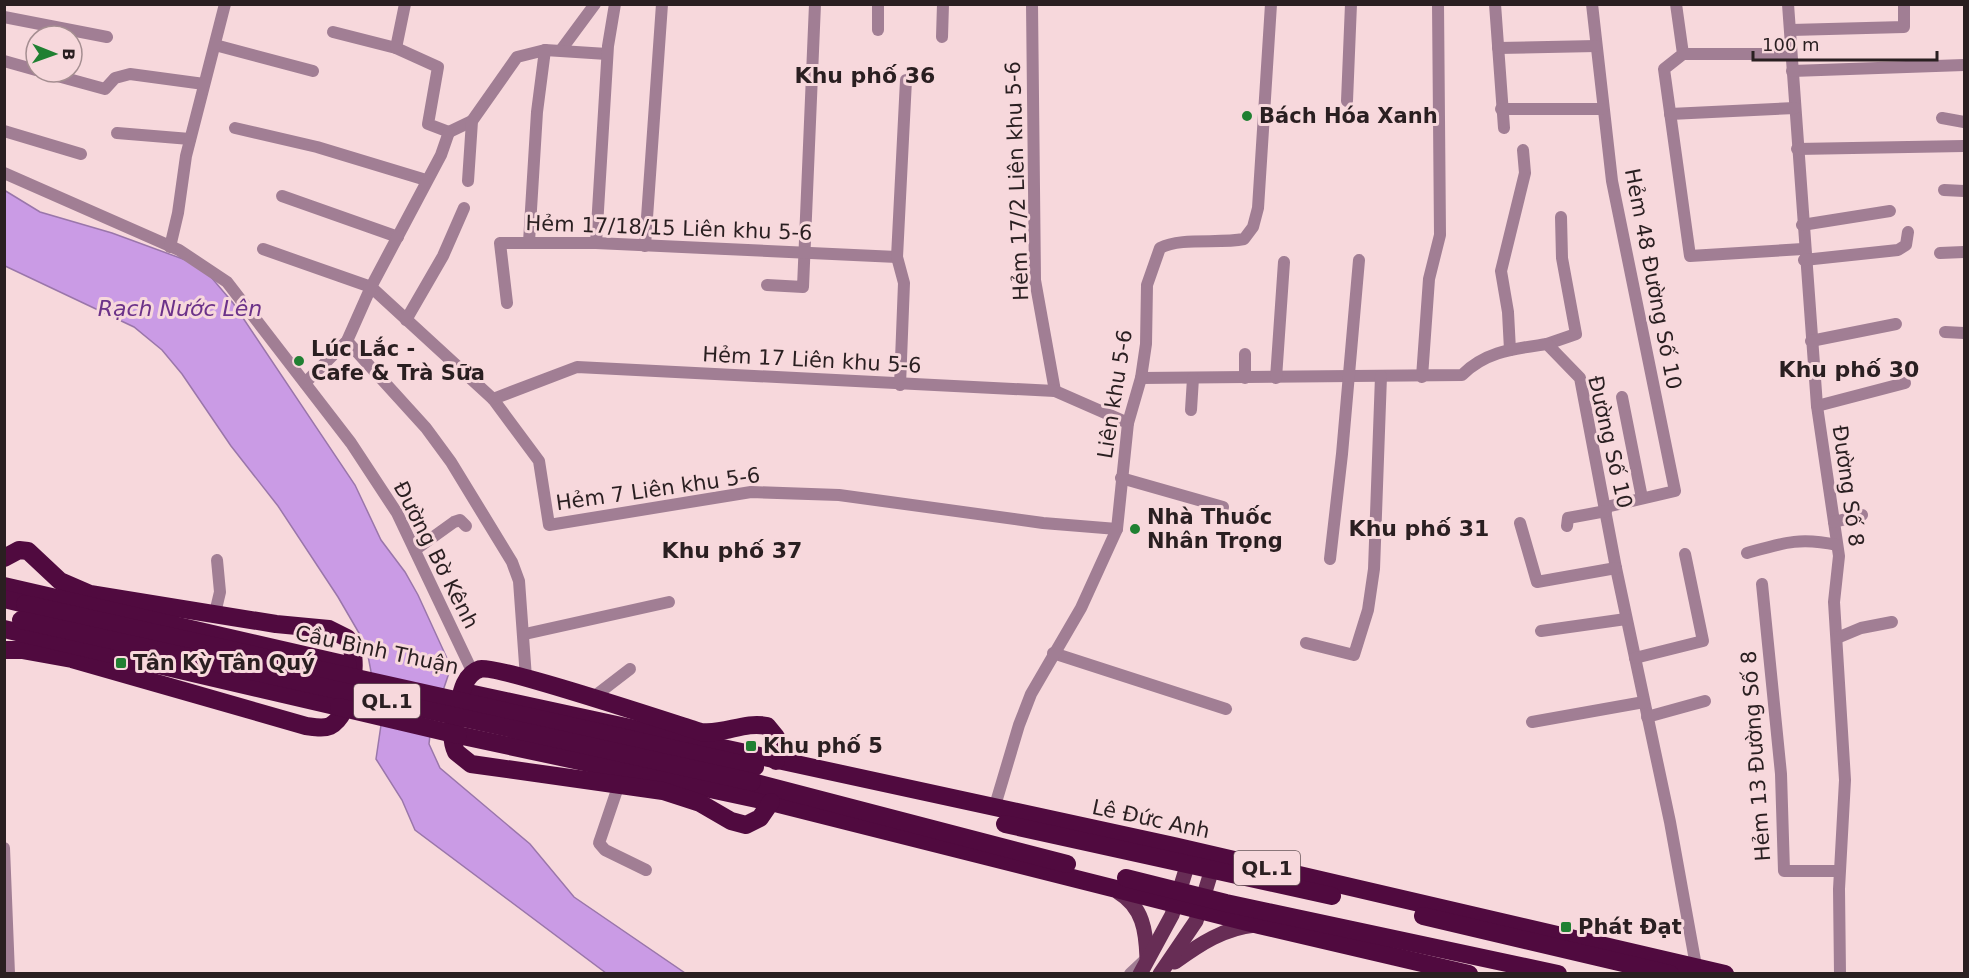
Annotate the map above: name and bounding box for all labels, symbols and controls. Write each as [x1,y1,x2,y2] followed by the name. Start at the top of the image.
[24,24,84,84] north arrow
[1753,24,1938,62] scale bar
[1762,34,1820,55] text: 100 m
[59,48,78,61] text: B
[1001,61,1033,301] street label: Hẻm 17/2 Liên khu 5-6
[795,63,935,88] district label: Khu phố 36
[1259,104,1438,128] place label: Bách Hóa Xanh
[1240,109,1254,123] marker: Bách Hóa Xanh
[1620,166,1686,392] street label: Hẻm 48 Đường Số 10
[525,211,813,245] street label: Hẻm 17/18/15 Liên khu 5-6
[98,296,262,321] water label: Rạch Nước Lên
[1093,328,1137,460] street label: Liên khu 5-6
[311,336,485,385] place label: Lúc Lắc - Cafe & Trà Sữa
[702,342,922,378] street label: Hẻm 17 Liên khu 5-6
[292,354,306,368] marker: Lúc Lắc - Cafe & Trà Sữa
[1779,357,1919,382] district label: Khu phố 30
[1583,373,1637,511] street label: Đường Số 10
[1828,424,1868,548] street label: Đường Số 8
[554,463,762,515] street label: Hẻm 7 Liên khu 5-6
[389,477,483,633] street label: Đường Bờ Kênh
[1147,505,1283,553] place label: Nhà Thuốc Nhân Trọng
[1349,516,1489,541] district label: Khu phố 31
[1128,522,1142,536] marker: Nhà Thuốc Nhân Trọng
[662,538,802,563] district label: Khu phố 37
[293,621,461,679] street label: Cầu Bình Thuận
[1737,650,1775,862] street label: Hẻm 13 Đường Số 8
[133,651,315,675] place label: Tân Kỳ Tân Quý
[114,656,128,670] marker: Tân Kỳ Tân Quý
[354,684,420,718] road number: QL.1
[763,734,883,758] place label: Khu phố 5
[744,739,758,753] marker: Khu phố 5
[1090,795,1212,843] street label: Lê Đức Anh
[1234,851,1300,885] road number: QL.1
[1578,915,1682,939] place label: Phát Đạt
[1559,920,1573,934] marker: Phát Đạt

